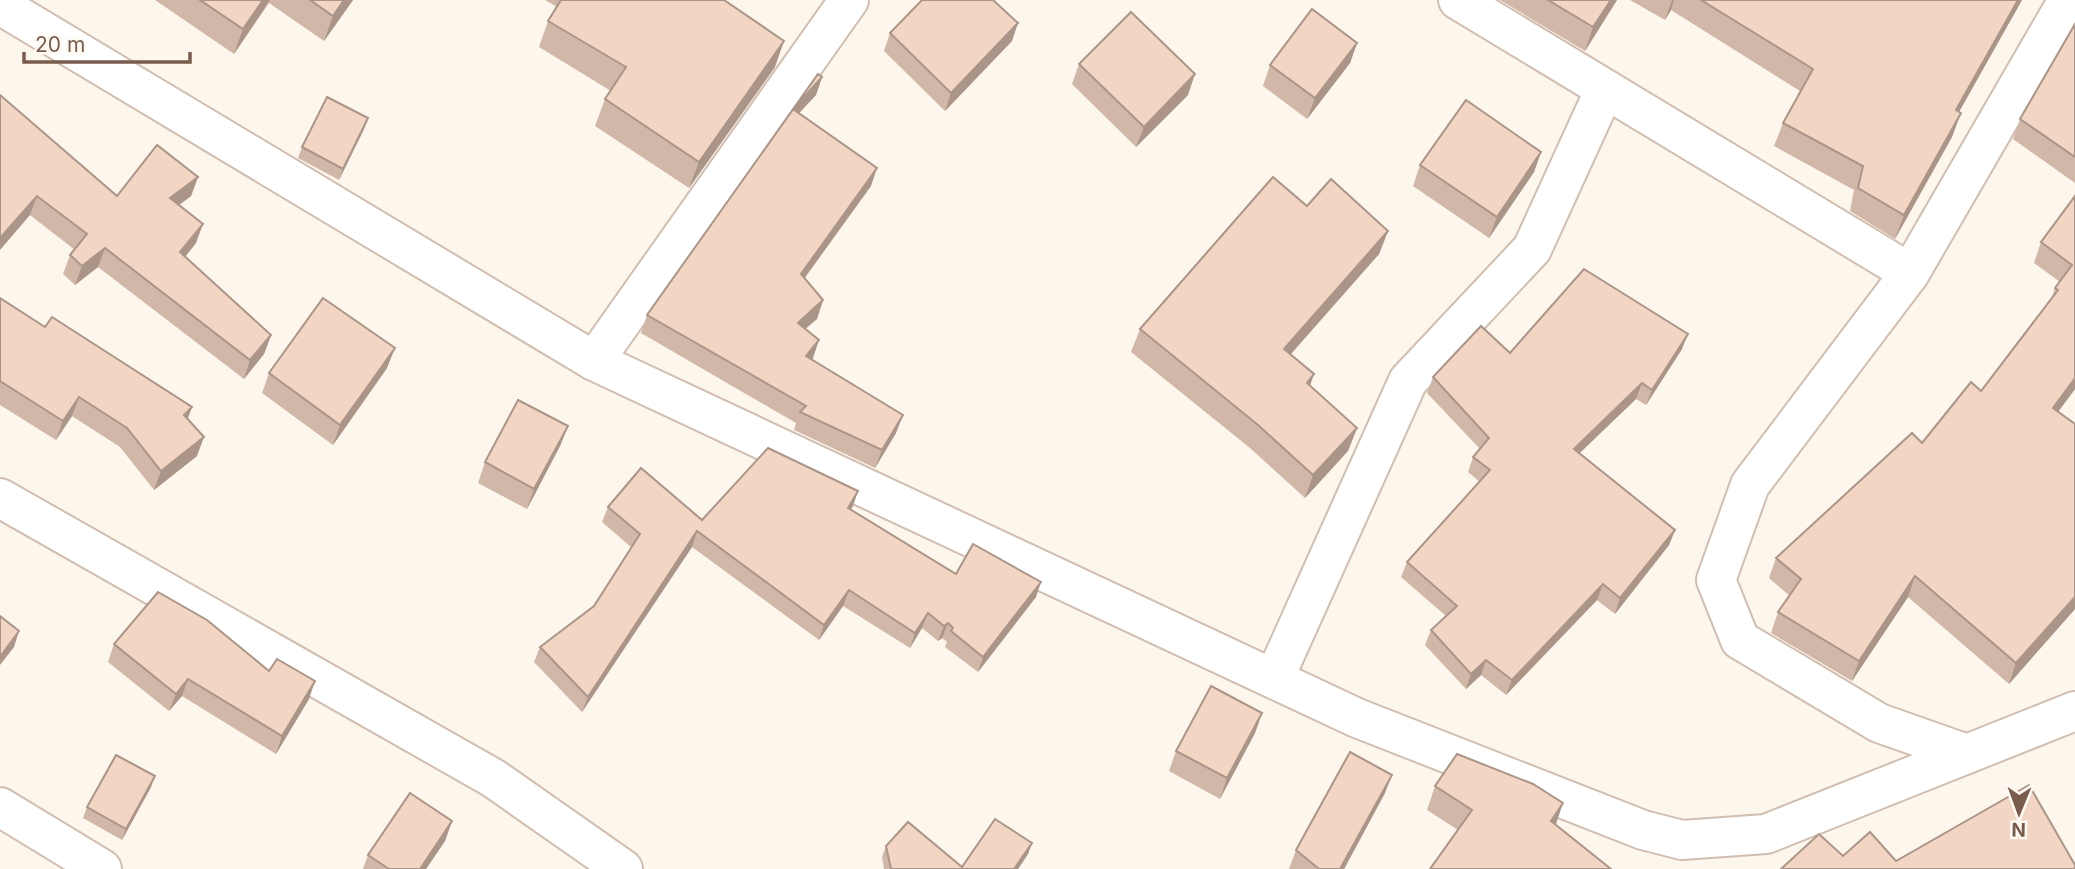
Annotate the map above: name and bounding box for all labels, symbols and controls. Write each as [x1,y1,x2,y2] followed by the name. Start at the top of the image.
[24,21,191,65] scale bar
[35,32,85,57] text: 20 m
[1984,778,2054,848] north arrow
[2011,818,2026,841] text: N

